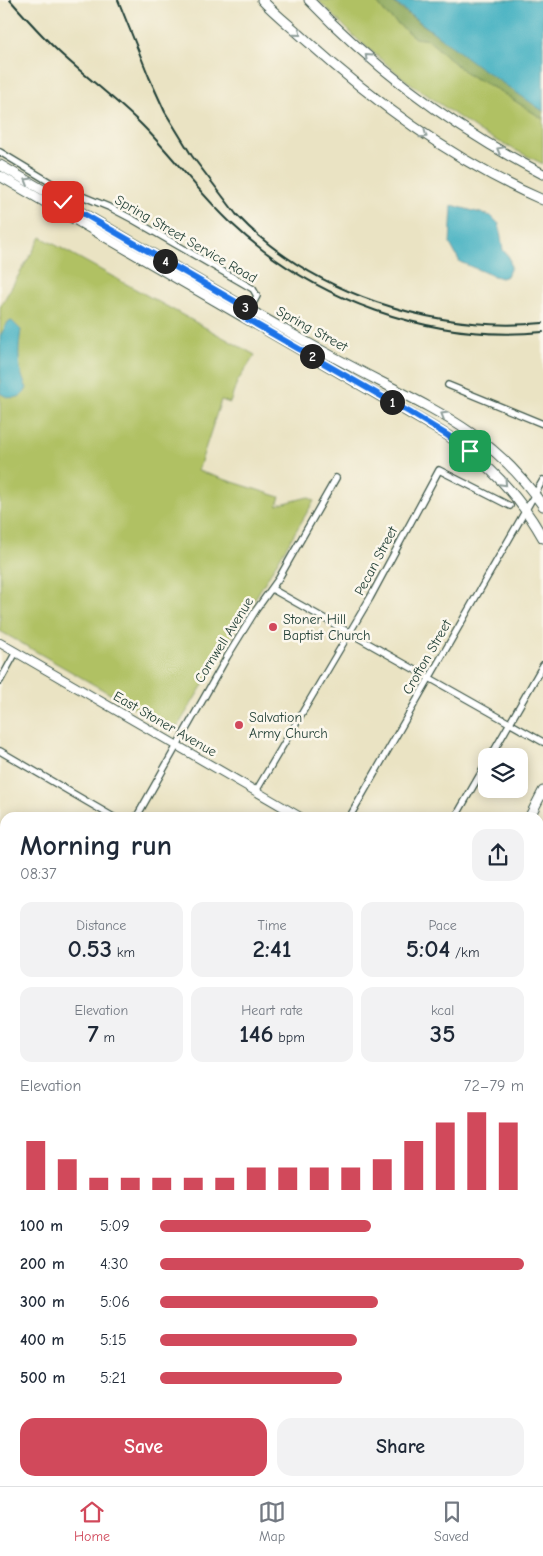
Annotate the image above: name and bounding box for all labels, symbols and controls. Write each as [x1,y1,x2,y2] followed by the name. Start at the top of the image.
[293,27,302,36] one-way arrow
[364,54,373,63] one-way arrow
[418,129,428,138] one-way arrow
[496,147,505,157] one-way arrow
[24,178,33,188] one-way arrow
[42,181,84,223] pin
[49,188,77,216] icon: check
[112,191,260,287] street label: Spring Street Service Road
[152,248,178,274] pin: 4
[162,253,169,270] text: 4
[232,294,258,320] pin: 3
[242,299,249,316] text: 3
[273,302,351,356] street label: Spring Street
[300,344,324,368] pin: 2
[309,348,316,365] text: 2
[380,390,404,414] pin: 1
[390,394,395,411] text: 1
[440,411,449,421] one-way arrow
[449,430,491,472] pin
[456,437,484,465] icon: arrive
[498,477,507,486] one-way arrow
[351,523,402,598] street label: Pecan Street
[191,594,257,686] street label: Cornwell Avenue
[283,611,371,644] place label: Stoner Hill Baptist Church
[399,616,456,697] street label: Crofton Street
[267,621,279,633] marker: Stoner Hill Baptist Church
[110,688,220,760] street label: East Stoner Avenue
[249,709,328,742] place label: Salvation Army Church
[233,719,245,731] marker: Salvation Army Church
[478,748,528,798] map controls
[478,748,528,798] button: layers
[472,829,524,881] button: share
[20,830,172,862] text: Morning run
[20,865,57,883] text: 08:37
[76,917,126,934] text: Distance
[257,917,287,934] text: Time
[429,917,457,934] text: Pace
[68,934,112,963] text: 0.53
[252,934,292,963] text: 2:41
[406,934,450,963] text: 5:04
[112,944,135,961] text: km
[450,944,479,961] text: /km
[75,1002,128,1019] text: Elevation
[241,1002,303,1019] text: Heart rate
[431,1002,454,1019] text: kcal
[88,1019,99,1048] text: 7
[239,1019,274,1048] text: 146
[430,1019,455,1048] text: 35
[99,1029,115,1046] text: m
[274,1029,305,1046] text: bpm
[20,1077,81,1095] text: Elevation
[464,1077,524,1095] text: 72–79 m
[20,1217,63,1235] text: 100 m
[100,1217,130,1235] text: 5:09
[20,1255,65,1273] text: 200 m
[100,1255,128,1273] text: 4:30
[20,1293,65,1311] text: 300 m
[100,1293,130,1311] text: 5:06
[20,1331,64,1349] text: 400 m
[100,1331,127,1349] text: 5:15
[20,1369,65,1387] text: 500 m
[100,1369,126,1387] text: 5:21
[20,1418,267,1476] button: Save
[277,1418,524,1476] button: Share
[74,1498,110,1545] tab: Home
[258,1498,286,1545] tab: Map
[434,1498,469,1545] tab: Saved

